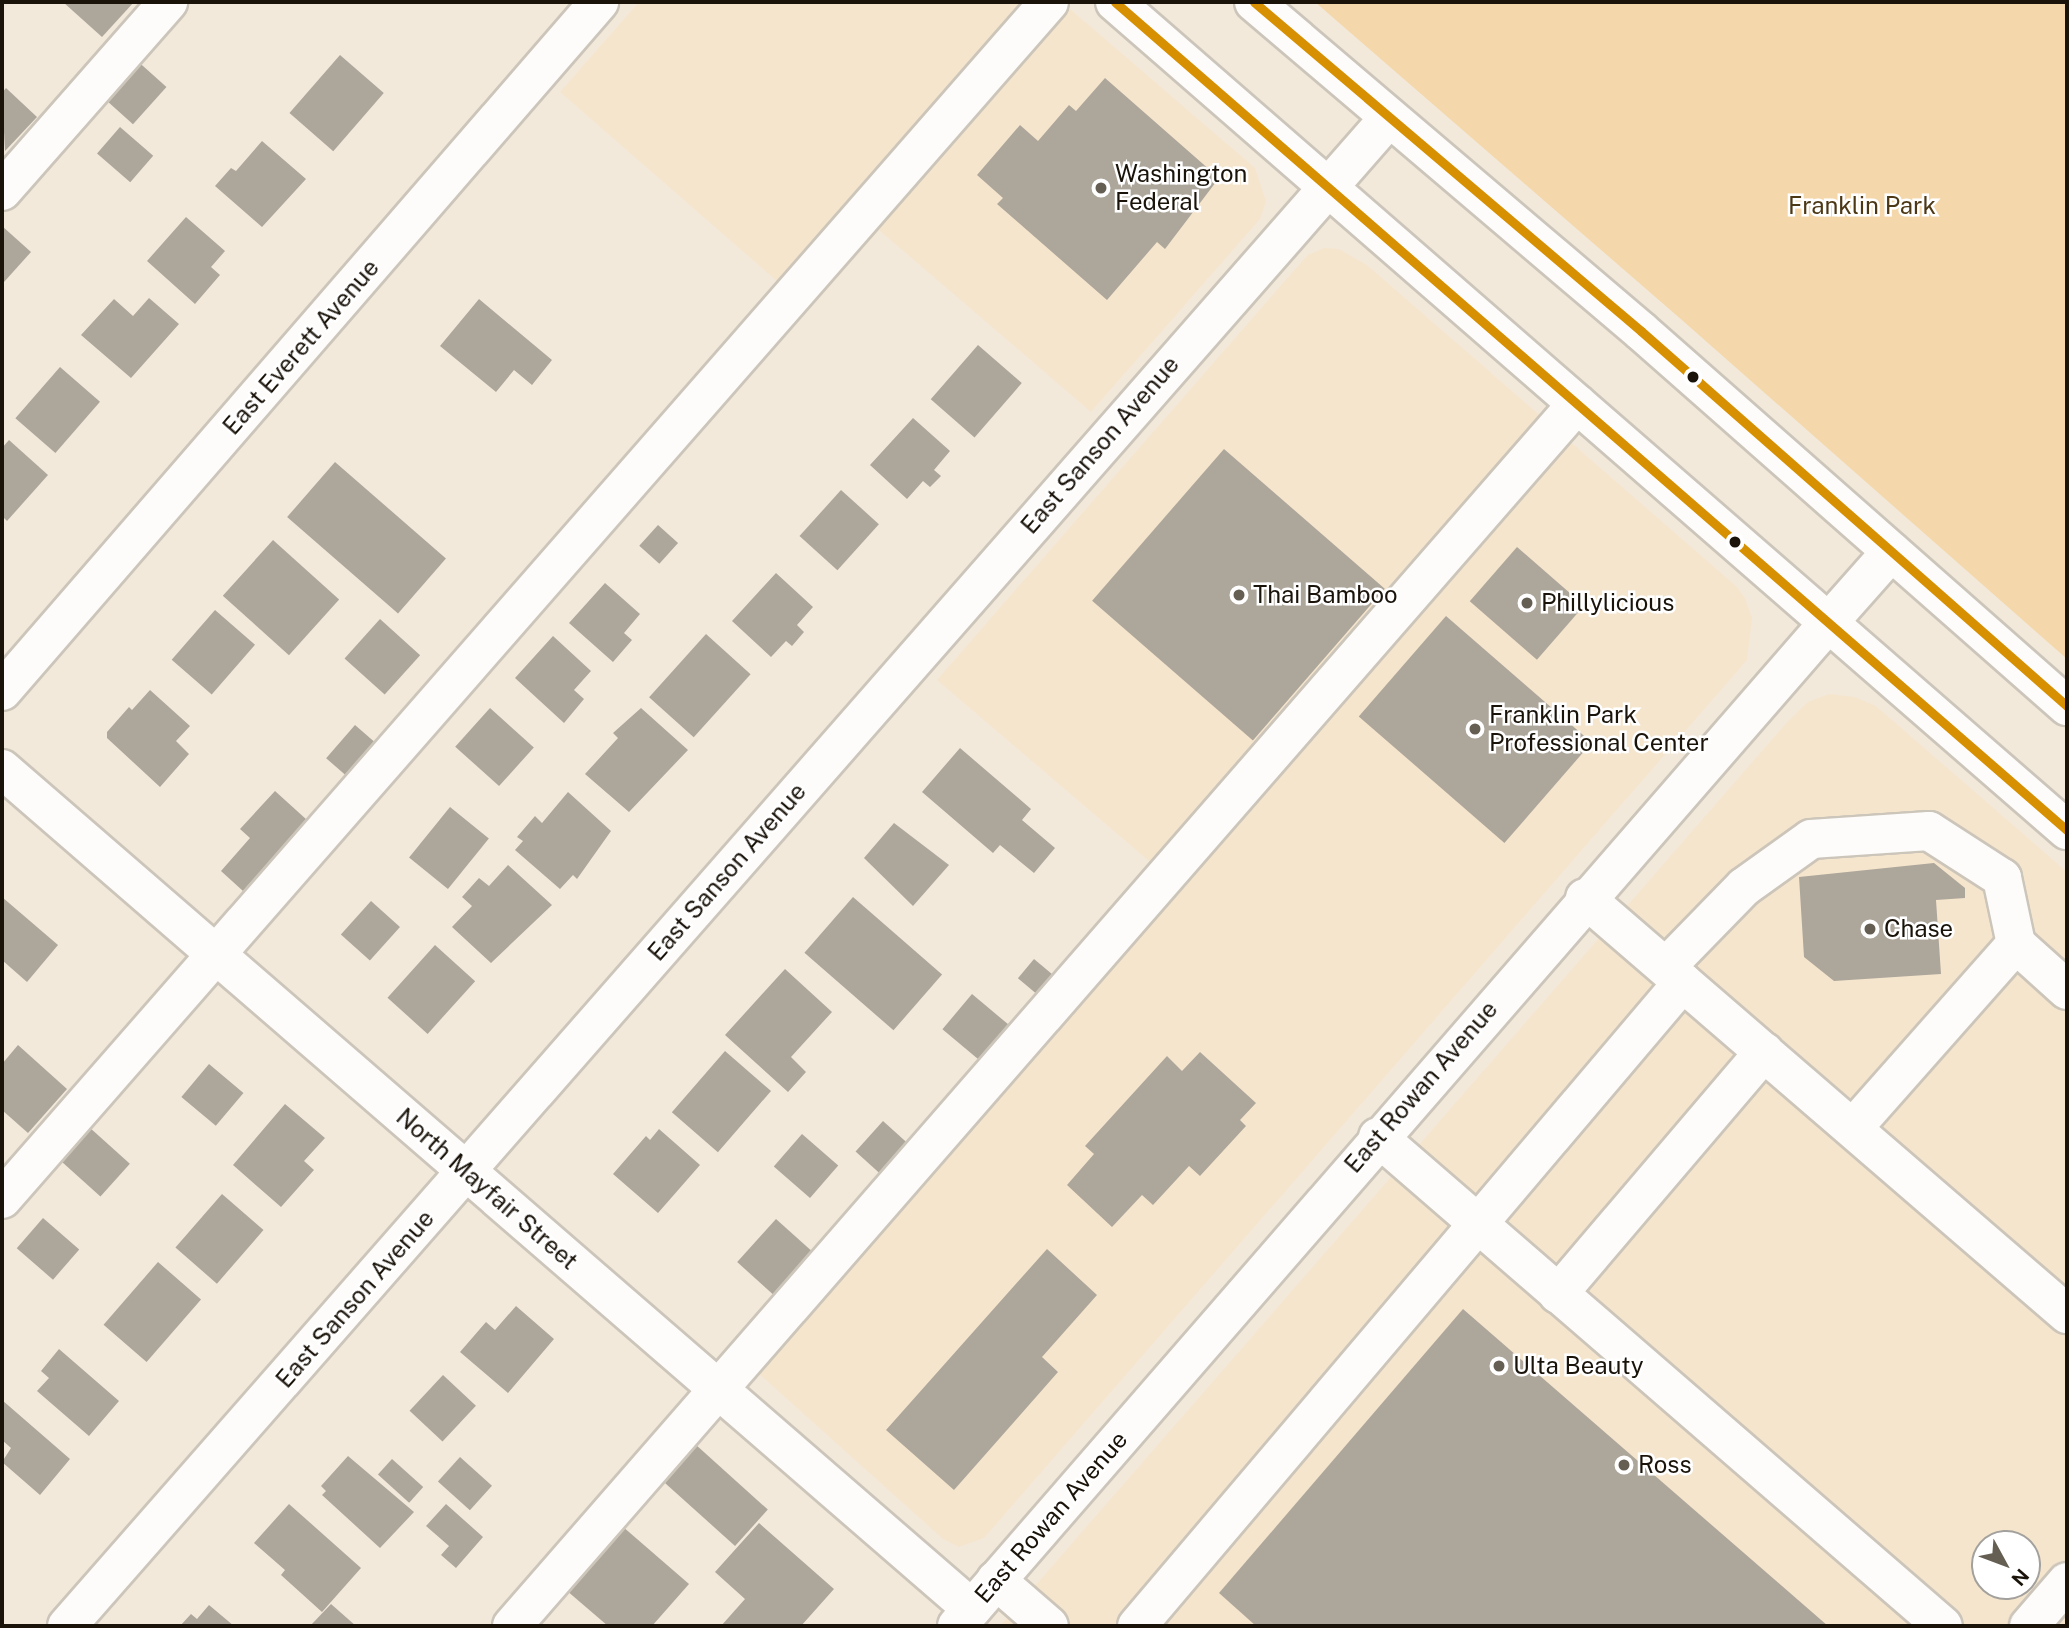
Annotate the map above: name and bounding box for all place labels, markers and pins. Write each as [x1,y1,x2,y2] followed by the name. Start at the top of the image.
[1115,160,1247,216] place label: Washington Federal
[1093,180,1109,196] marker: Washington Federal
[1686,370,1700,384] unlabelled marker
[1728,535,1742,549] unlabelled marker
[1253,581,1398,609] place label: Thai Bamboo
[1231,587,1247,603] marker: Thai Bamboo
[1541,589,1674,617] place label: Phillylicious
[1519,595,1535,611] marker: Phillylicious
[1489,701,1709,757] place label: Franklin Park Professional Center
[1467,721,1483,737] marker: Franklin Park Professional Center
[1884,915,1953,943] place label: Chase
[1862,921,1878,937] marker: Chase
[1513,1352,1644,1380] place label: Ulta Beauty
[1491,1358,1507,1374] marker: Ulta Beauty
[1638,1451,1692,1479] place label: Ross
[1616,1457,1632,1473] marker: Ross

